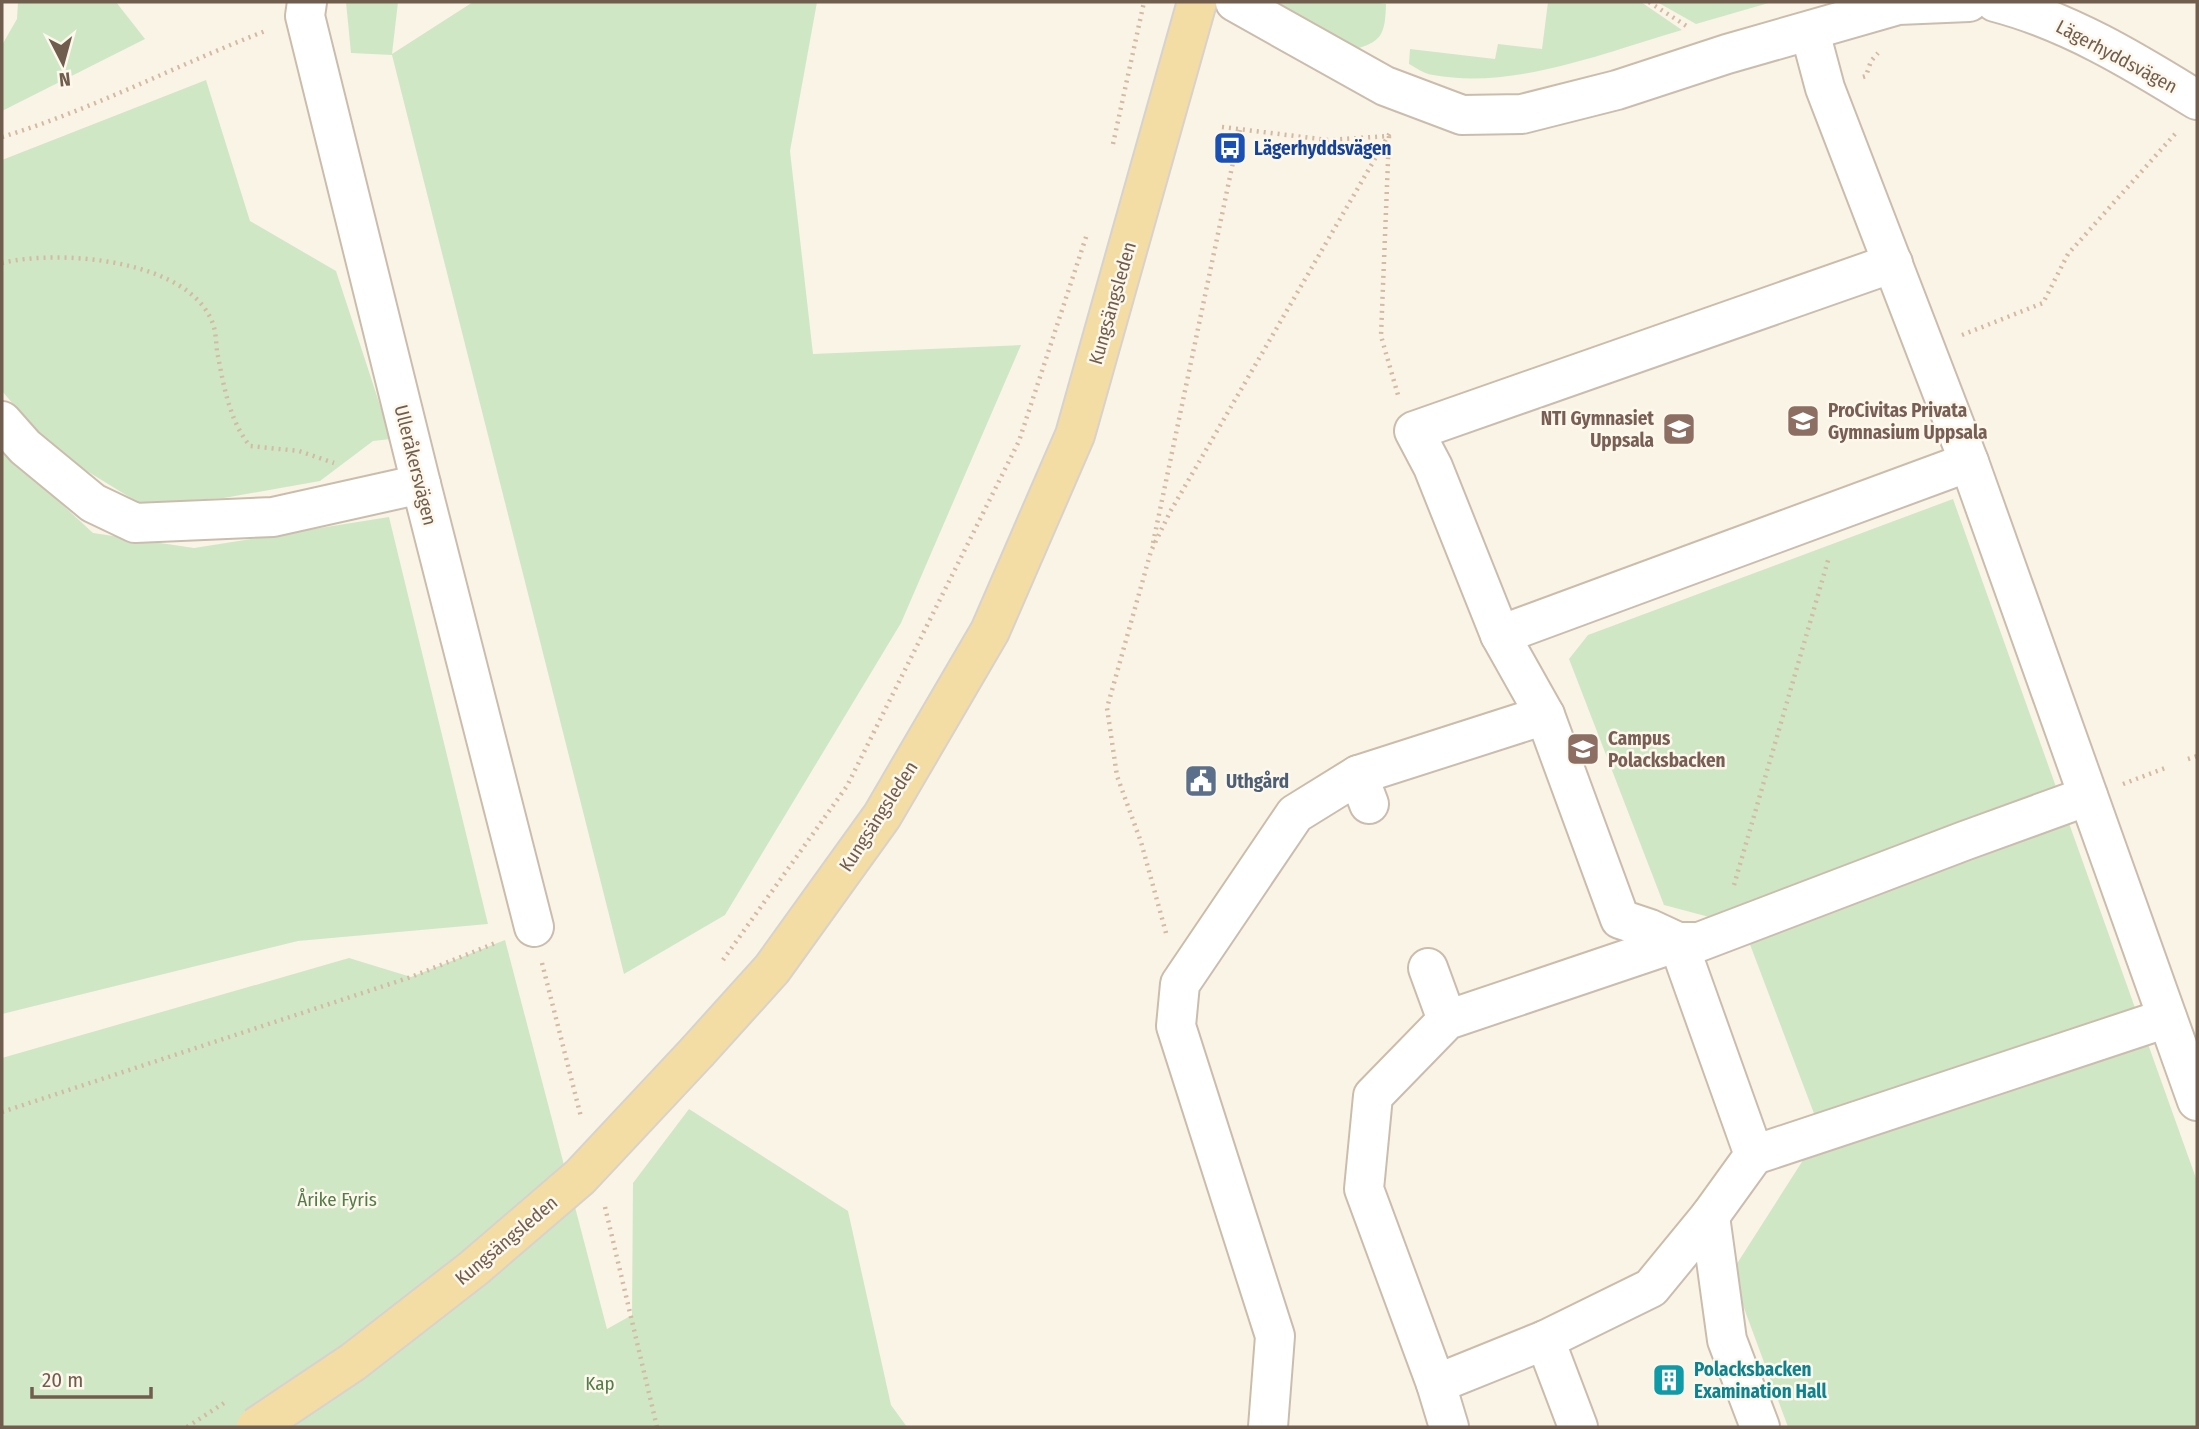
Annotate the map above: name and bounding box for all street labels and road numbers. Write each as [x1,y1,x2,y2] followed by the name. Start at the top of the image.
[2052,15,2181,98] street label: Lägerhyddsvägen
[1084,239,1141,367] street label: Kungsängsleden
[389,402,442,528] street label: Ulleråkersvägen
[834,757,923,876] street label: Kungsängsleden
[450,1191,562,1290] street label: Kungsängsleden

